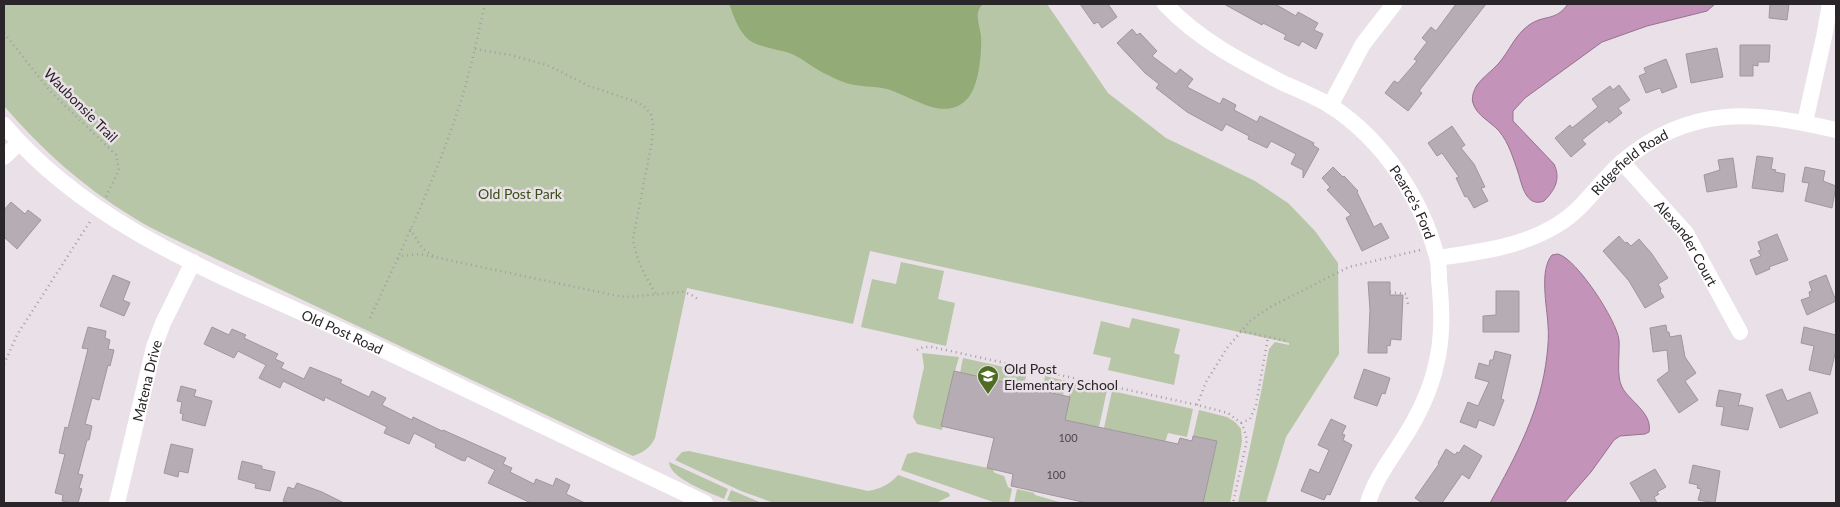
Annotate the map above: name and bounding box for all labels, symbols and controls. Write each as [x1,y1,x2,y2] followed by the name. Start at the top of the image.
[41,65,121,145] street label: Waubonsie Trail
[1587,125,1670,198] street label: Ridgefield Road
[1387,161,1439,241] street label: Pearce's Ford
[478,185,563,202] park label: Old Post Park
[1652,196,1722,289] street label: Alexander Court
[299,305,386,357] street label: Old Post Road
[128,337,165,423] street label: Matena Drive
[1004,360,1118,393] place label: Old Post Elementary School
[976,364,1000,395] school or university icon: Old Post Elementary School
[1058,431,1078,444] house number: 100
[1046,468,1066,481] house number: 100

